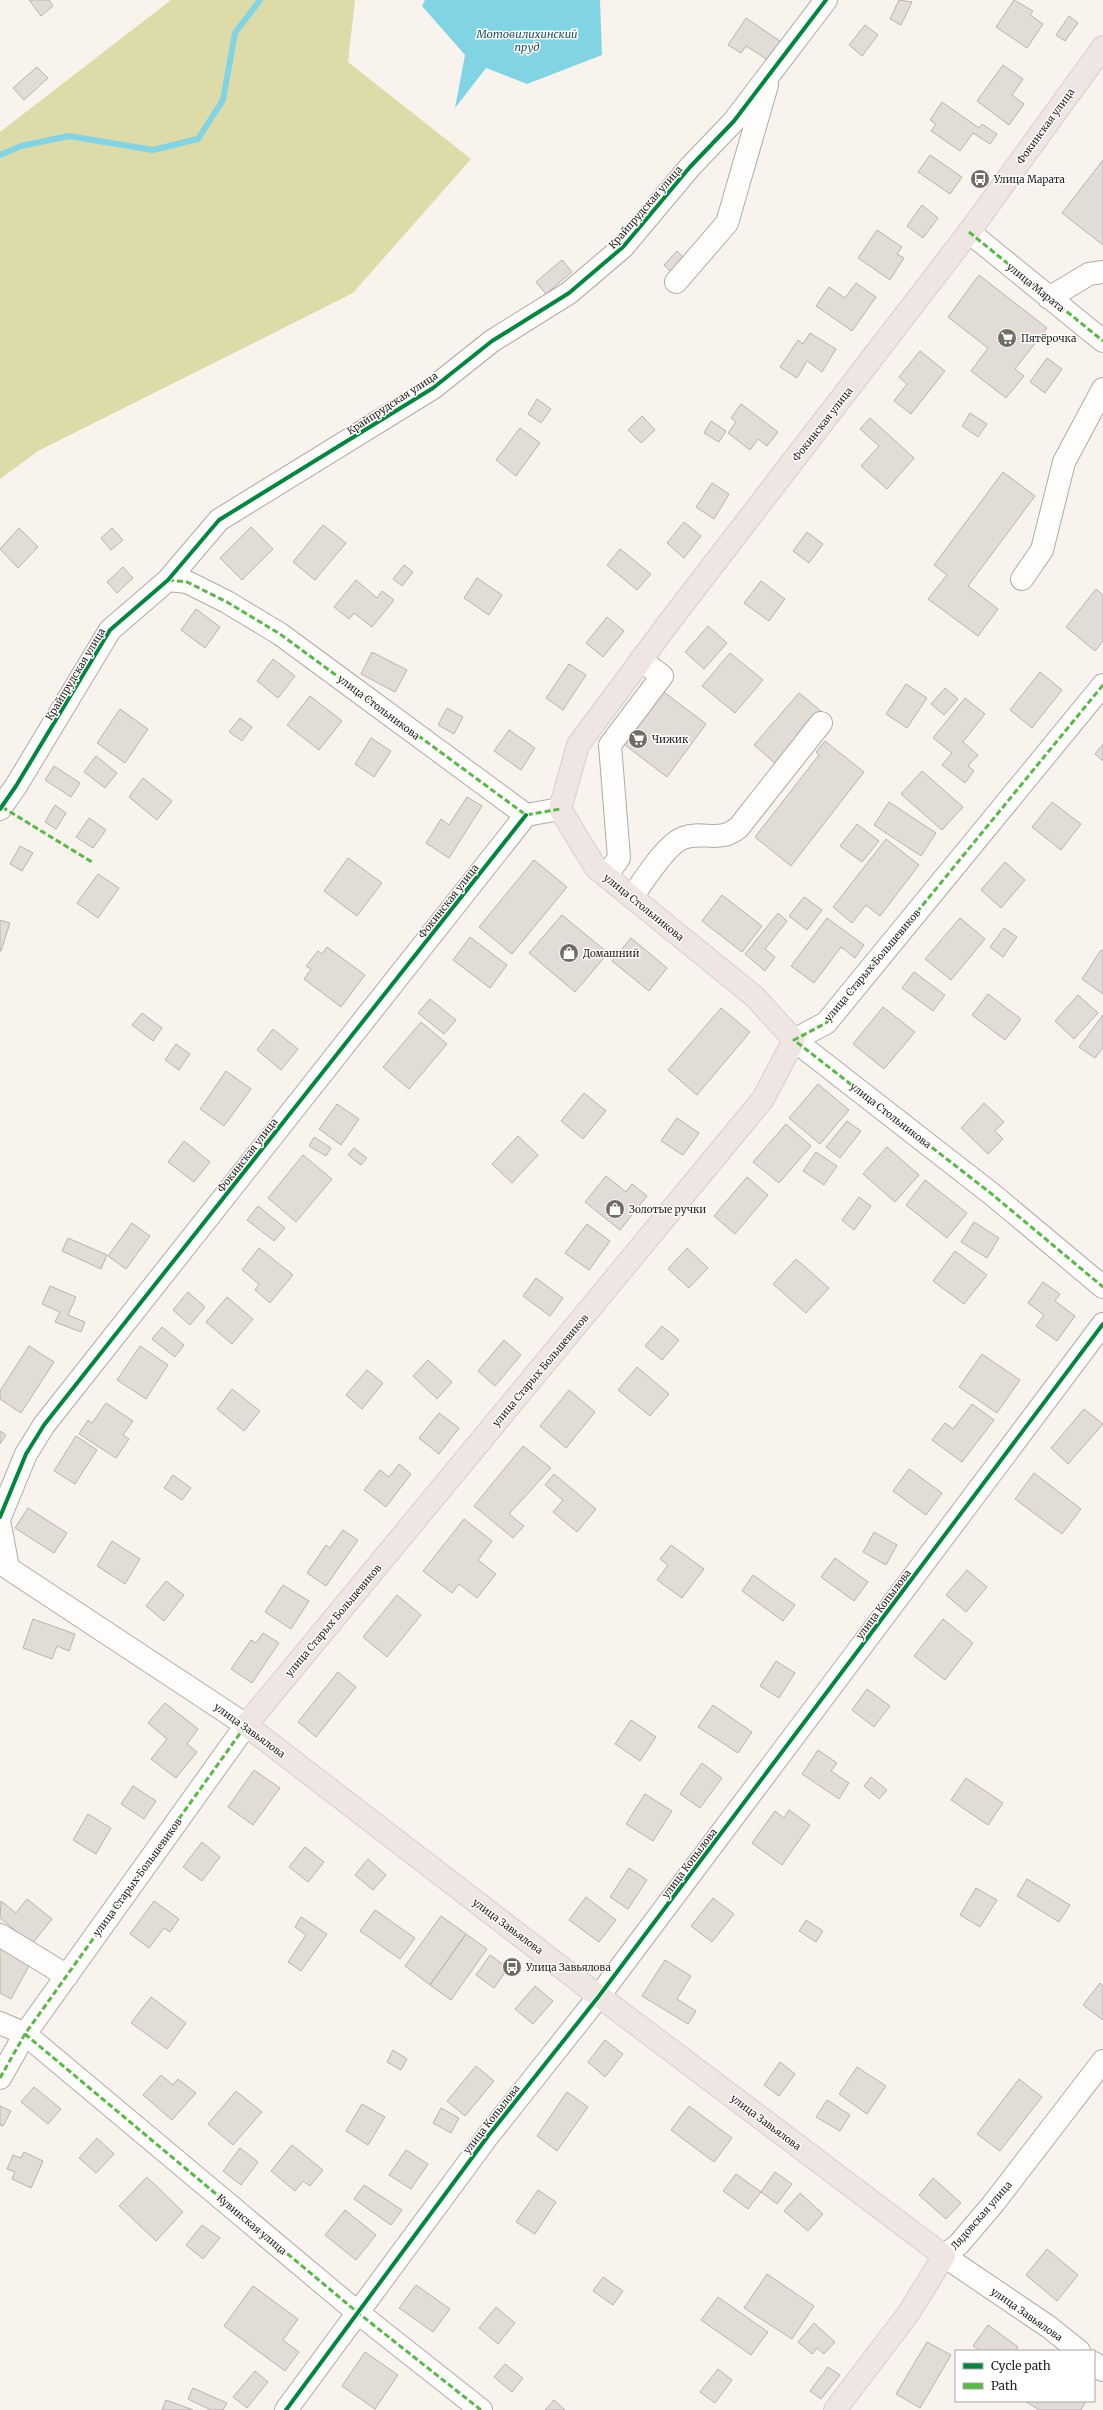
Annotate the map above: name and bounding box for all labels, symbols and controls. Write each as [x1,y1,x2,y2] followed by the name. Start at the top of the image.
[475,27,578,54] water label: Мотовилихинский пруд
[1014,85,1078,167] street label: Фокинская улица
[606,163,685,251] street label: Крайпрудская улица
[969,168,991,190] bus stop icon: Улица Марата
[993,173,1066,186] place label: Улица Марата
[1004,260,1068,315] street label: улица Марата
[996,327,1018,349] supermarket icon: Пятёрочка
[1021,332,1077,345] place label: Пятёрочка
[344,369,441,438] street label: Крайпрудская улица
[789,384,856,464] street label: Фокинская улица
[43,625,109,723] street label: Крайпрудская улица
[335,672,423,743] street label: улица Стольникова
[627,728,649,750] supermarket icon: Чижик
[652,733,689,746] place label: Чижик
[415,861,482,941] street label: Фокинская улица
[601,871,687,944] street label: улица Стольникова
[822,906,923,1024] street label: улица Старых Большевиков
[558,942,580,964] shop icon: Домашний
[583,947,639,960] place label: Домашний
[847,1080,934,1152] street label: улица Стольникова
[214,1115,281,1195] street label: Фокинская улица
[604,1198,626,1220] shop icon: Золотые ручки
[629,1203,706,1216] place label: Золотые ручки
[490,1311,591,1429] street label: улица Старых Большевиков
[283,1561,384,1679] street label: улица Старых Большевиков
[853,1566,914,1642] street label: улица Копылова
[212,1700,288,1761] street label: улица Завьялова
[90,1816,185,1939] street label: улица Старых Большевиков
[659,1825,720,1901] street label: улица Копылова
[470,1896,546,1957] street label: улица Завьялова
[501,1956,523,1978] bus stop icon: Улица Завьялова
[525,1961,611,1974] place label: Улица Завьялова
[460,2082,523,2156] street label: улица Копылова
[728,2092,804,2153] street label: улица Завьялова
[948,2178,1015,2252] street label: Лядовская улица
[214,2191,290,2258] street label: Кувинская улица
[988,2285,1066,2344] street label: улица Завьялова
[955,2350,1095,2402] legend
[991,2358,1051,2373] text: Cycle path
[991,2378,1017,2393] text: Path

